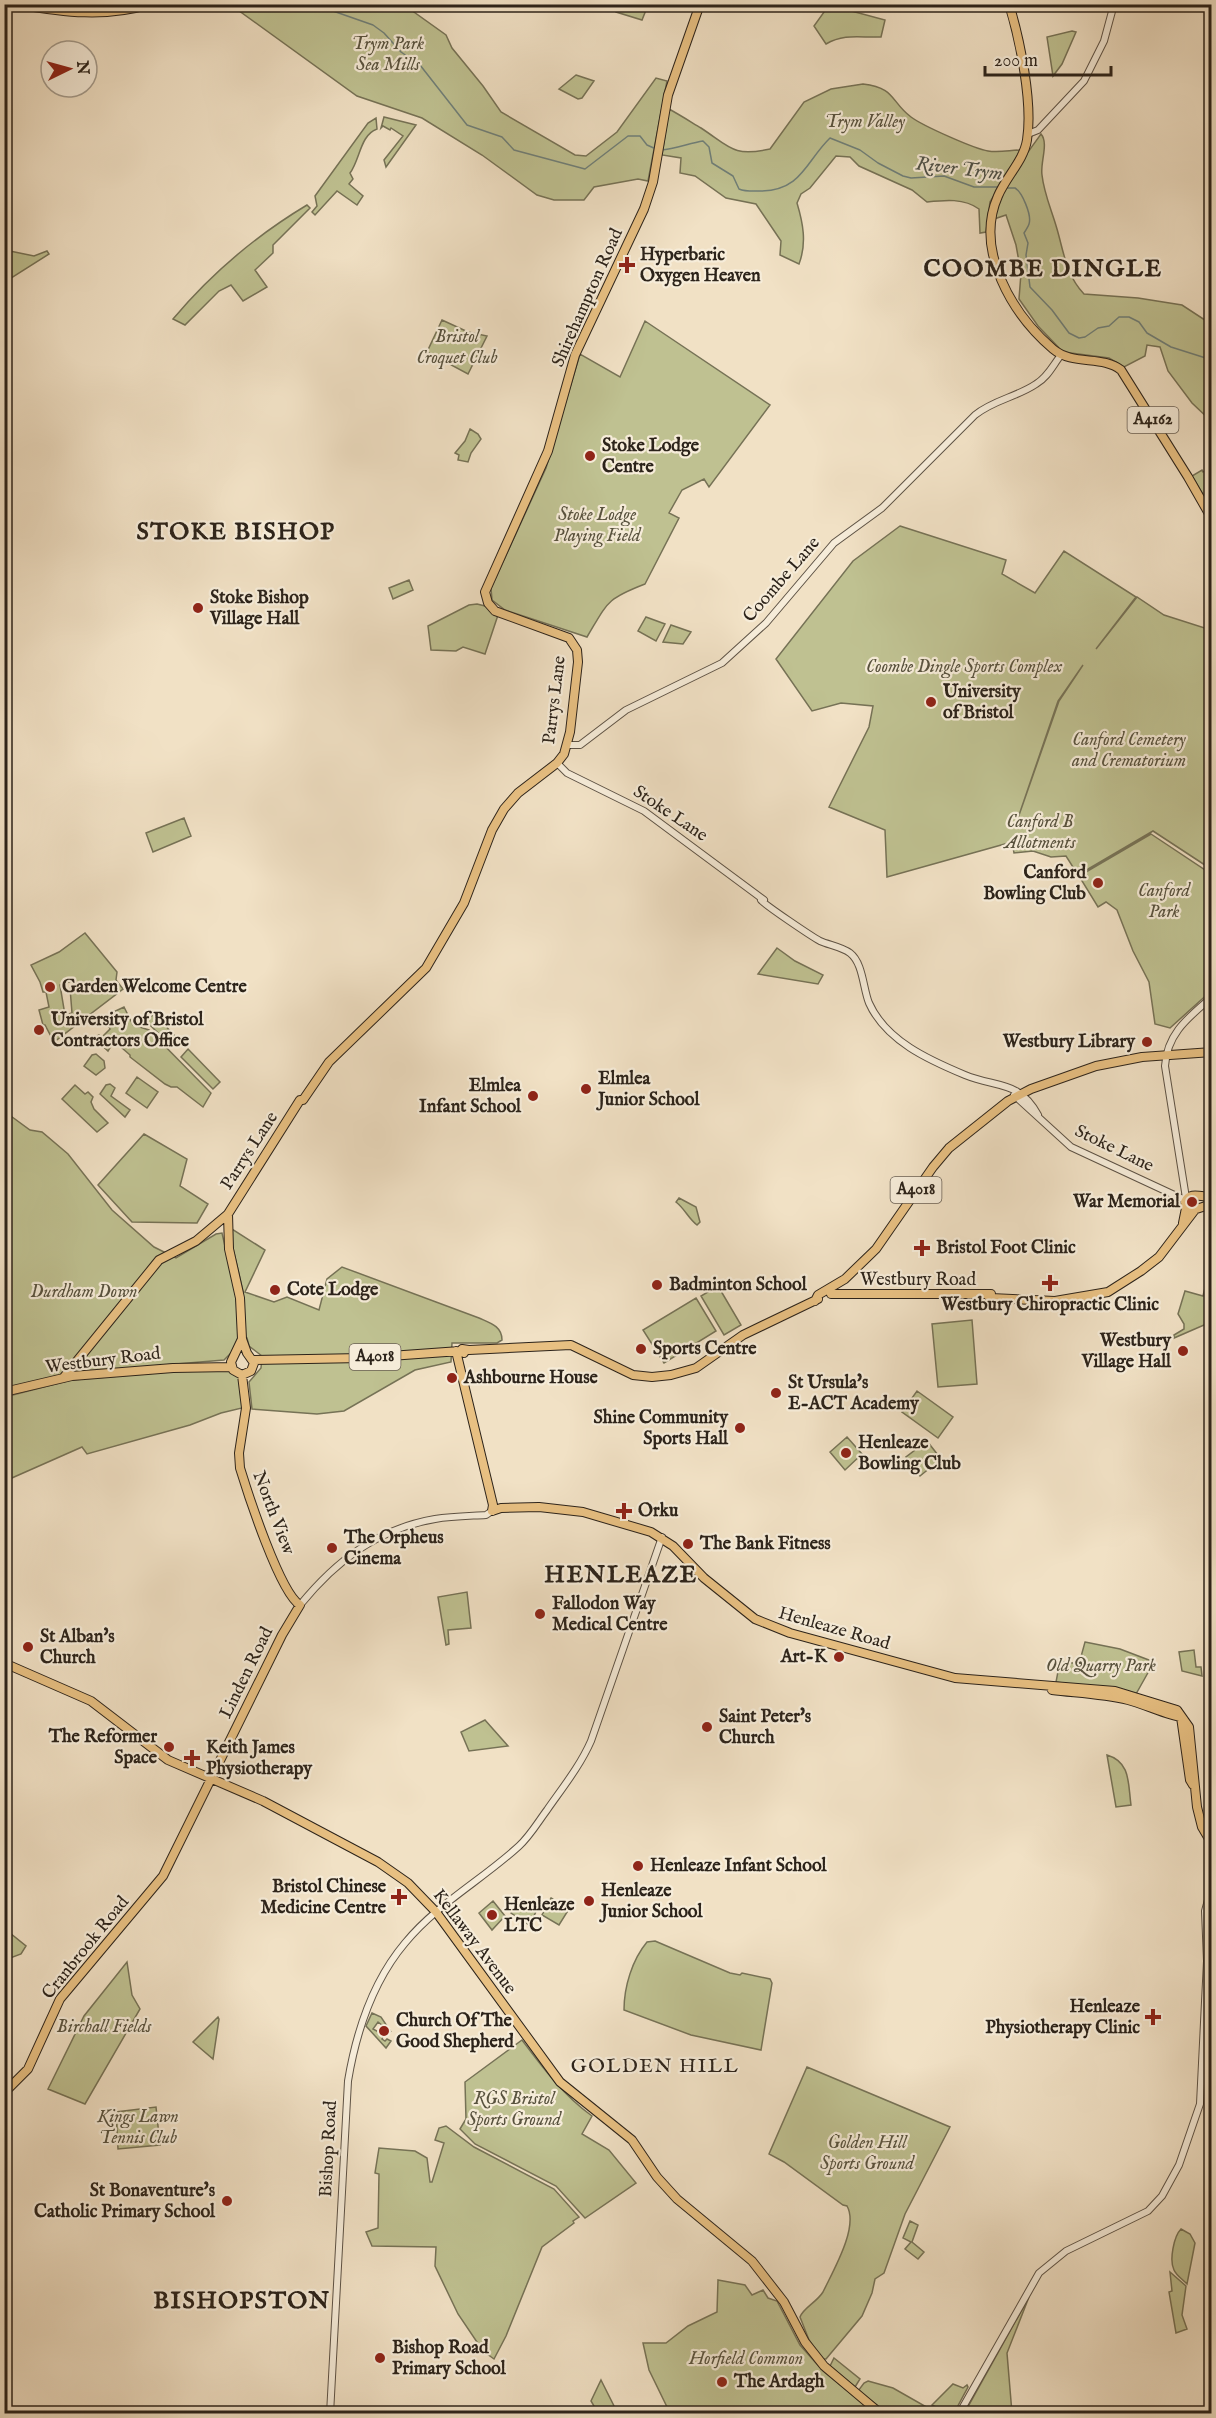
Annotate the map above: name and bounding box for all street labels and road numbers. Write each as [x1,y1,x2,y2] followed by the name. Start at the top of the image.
[547,225,629,371] street label: Shirehampton Road
[1128,407,1178,433] road number: A4162
[738,532,826,628] street label: Coombe Lane
[538,655,572,745] street label: Parrys Lane
[628,781,712,847] street label: Stoke Lane
[216,1107,284,1195] street label: Parrys Lane
[1071,1120,1157,1178] street label: Stoke Lane
[890,1177,942,1203] road number: A4018
[860,1269,976,1292] street label: Westbury Road
[44,1342,162,1379] street label: Westbury Road
[350,1344,400,1370] road number: A4018
[247,1468,300,1559] street label: North View
[775,1602,893,1656] street label: Henleaze Road
[215,1623,279,1723] street label: Linden Road
[427,1885,521,1999] street label: Kellaway Avenue
[37,1891,135,2004] street label: Cranbrook Road
[315,2100,343,2198] street label: Bishop Road

